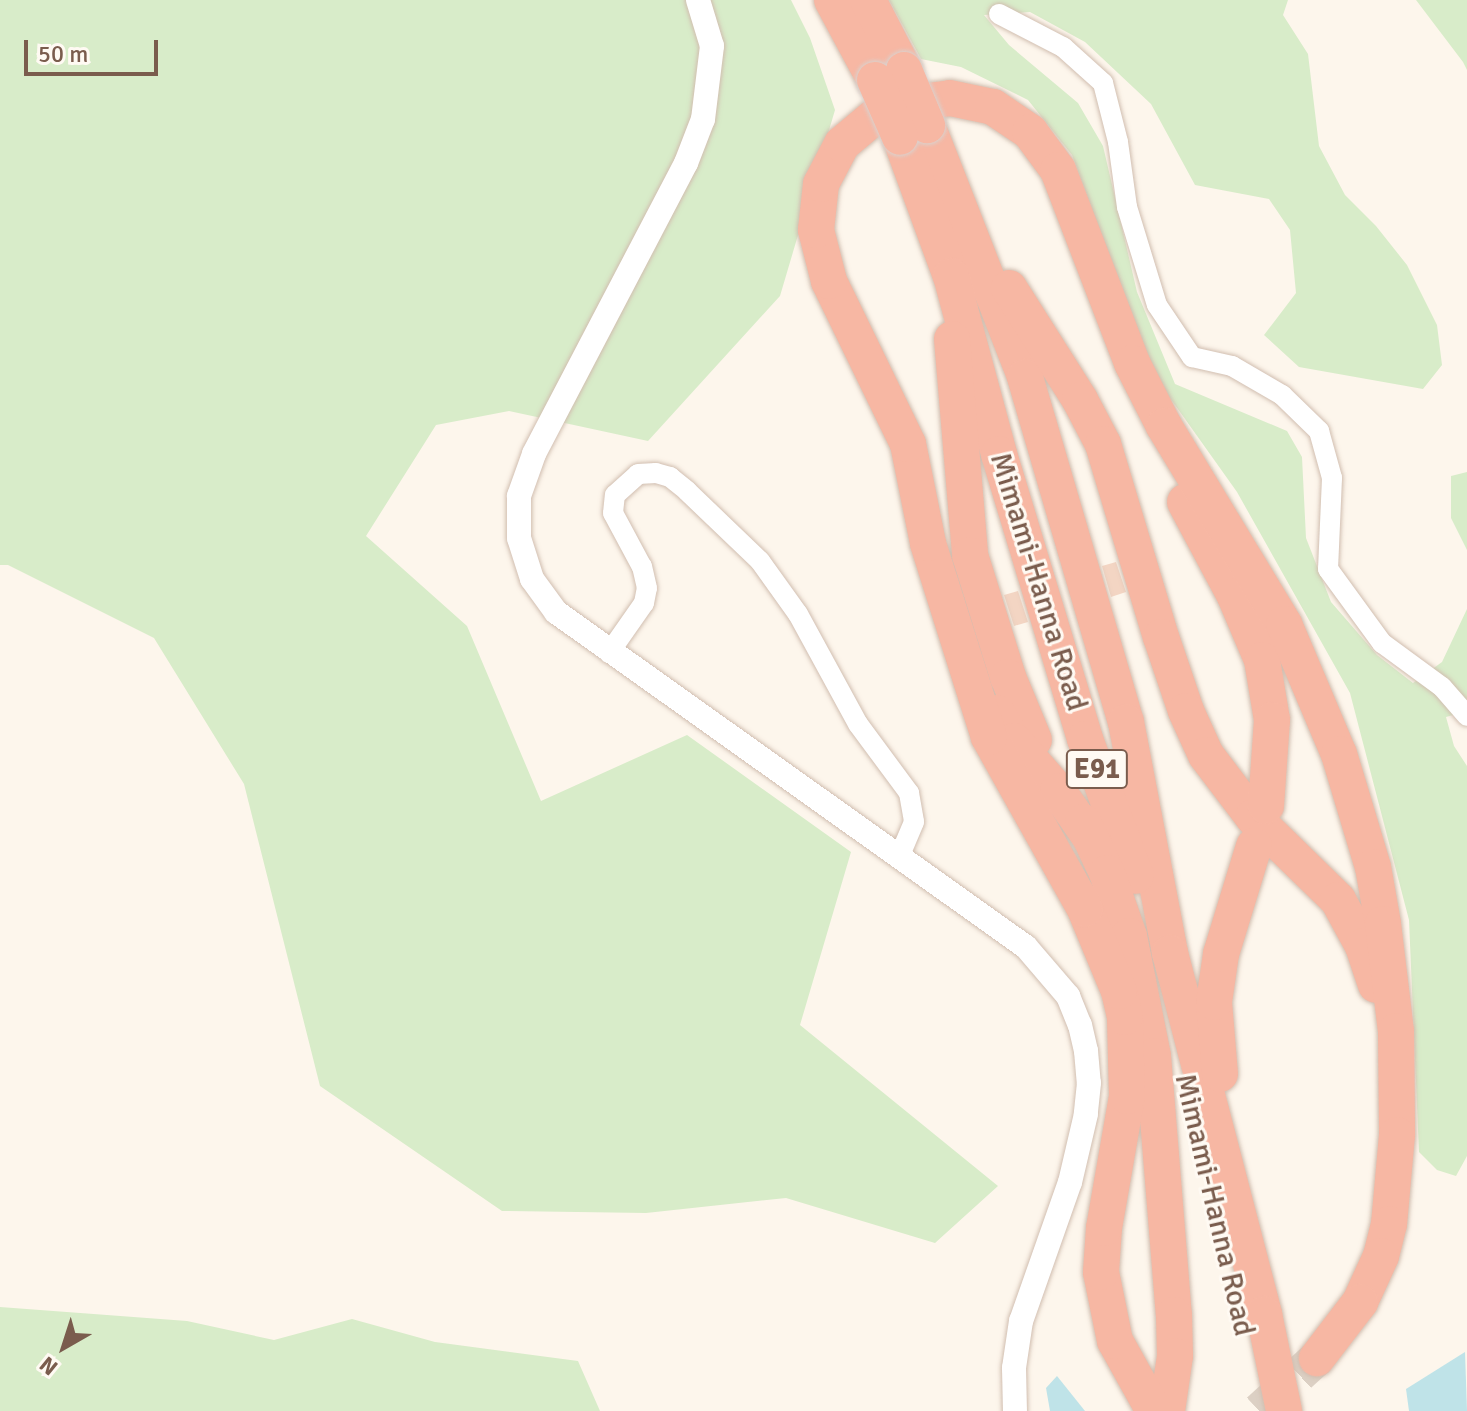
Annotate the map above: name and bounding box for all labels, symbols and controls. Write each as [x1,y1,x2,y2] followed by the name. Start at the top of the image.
[28,24,162,74] scale bar
[38,39,88,69] text: 50 m
[982,448,1094,716] street label: Mimami-Hanna Road
[1065,745,1129,793] road number: E91
[1166,1070,1262,1340] street label: Mimami-Hanna Road
[24,1307,104,1387] north arrow
[34,1351,63,1381] text: N

